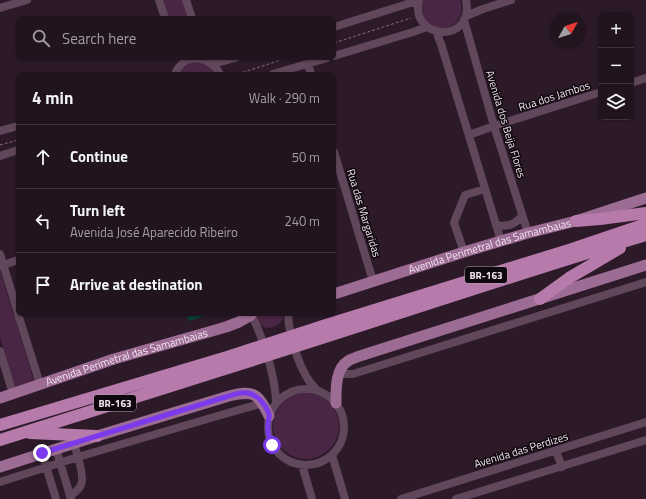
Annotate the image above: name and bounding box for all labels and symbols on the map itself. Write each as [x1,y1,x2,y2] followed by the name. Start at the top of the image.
[550,12,586,48] north arrow
[482,68,530,180] street label: Avenida dos Beija Flores
[516,77,592,115] street label: Rua dos Jambos
[343,167,385,259] street label: Rua das Margaridas
[406,215,573,277] street label: Avenida Perimetral das Samambaias
[465,267,507,283] road number: BR-163
[43,325,210,390] street label: Avenida Perimetral das Samambaias
[94,395,136,411] road number: BR-163
[472,428,570,472] street label: Avenida das Perdizes
[263,436,281,454] route start
[33,444,51,462] route end

